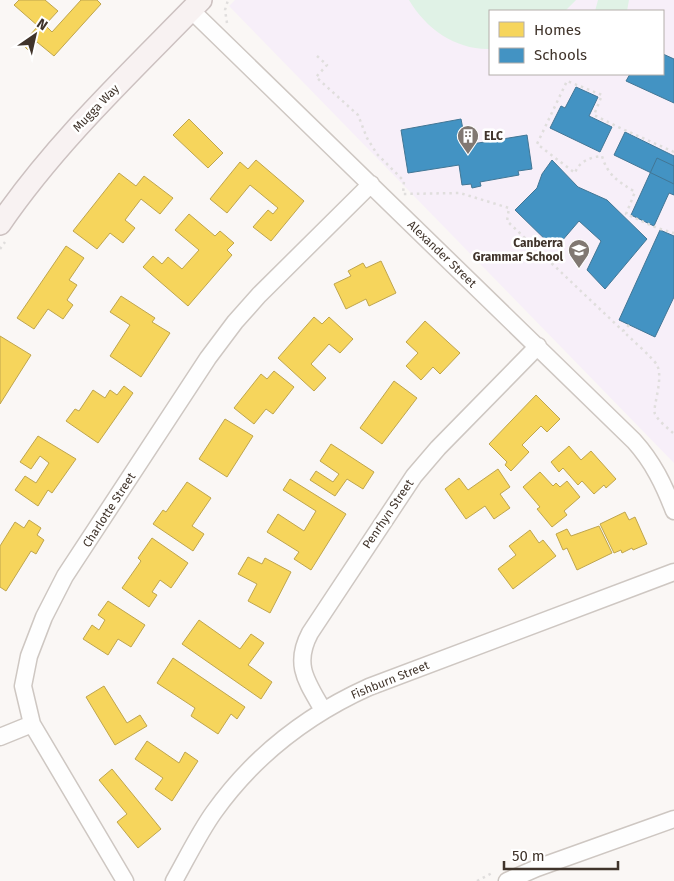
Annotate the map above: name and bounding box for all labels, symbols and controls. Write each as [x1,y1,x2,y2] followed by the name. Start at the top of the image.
[10,10,60,60] north arrow
[489,10,664,75] legend
[33,15,51,34] text: N
[534,21,581,39] text: Homes
[534,46,587,64] text: Schools
[70,81,122,134] street label: Mugga Way
[456,124,480,155] building icon: ELC
[484,129,503,143] place label: ELC
[405,218,480,291] street label: Alexander Street
[473,236,563,264] place label: Canberra Grammar School
[567,238,591,269] school or university icon: Canberra Grammar School
[80,470,139,550] street label: Charlotte Street
[360,476,417,551] street label: Penrhyn Street
[349,658,432,702] street label: Fishburn Street
[504,838,618,870] scale bar
[512,847,545,865] text: 50 m

